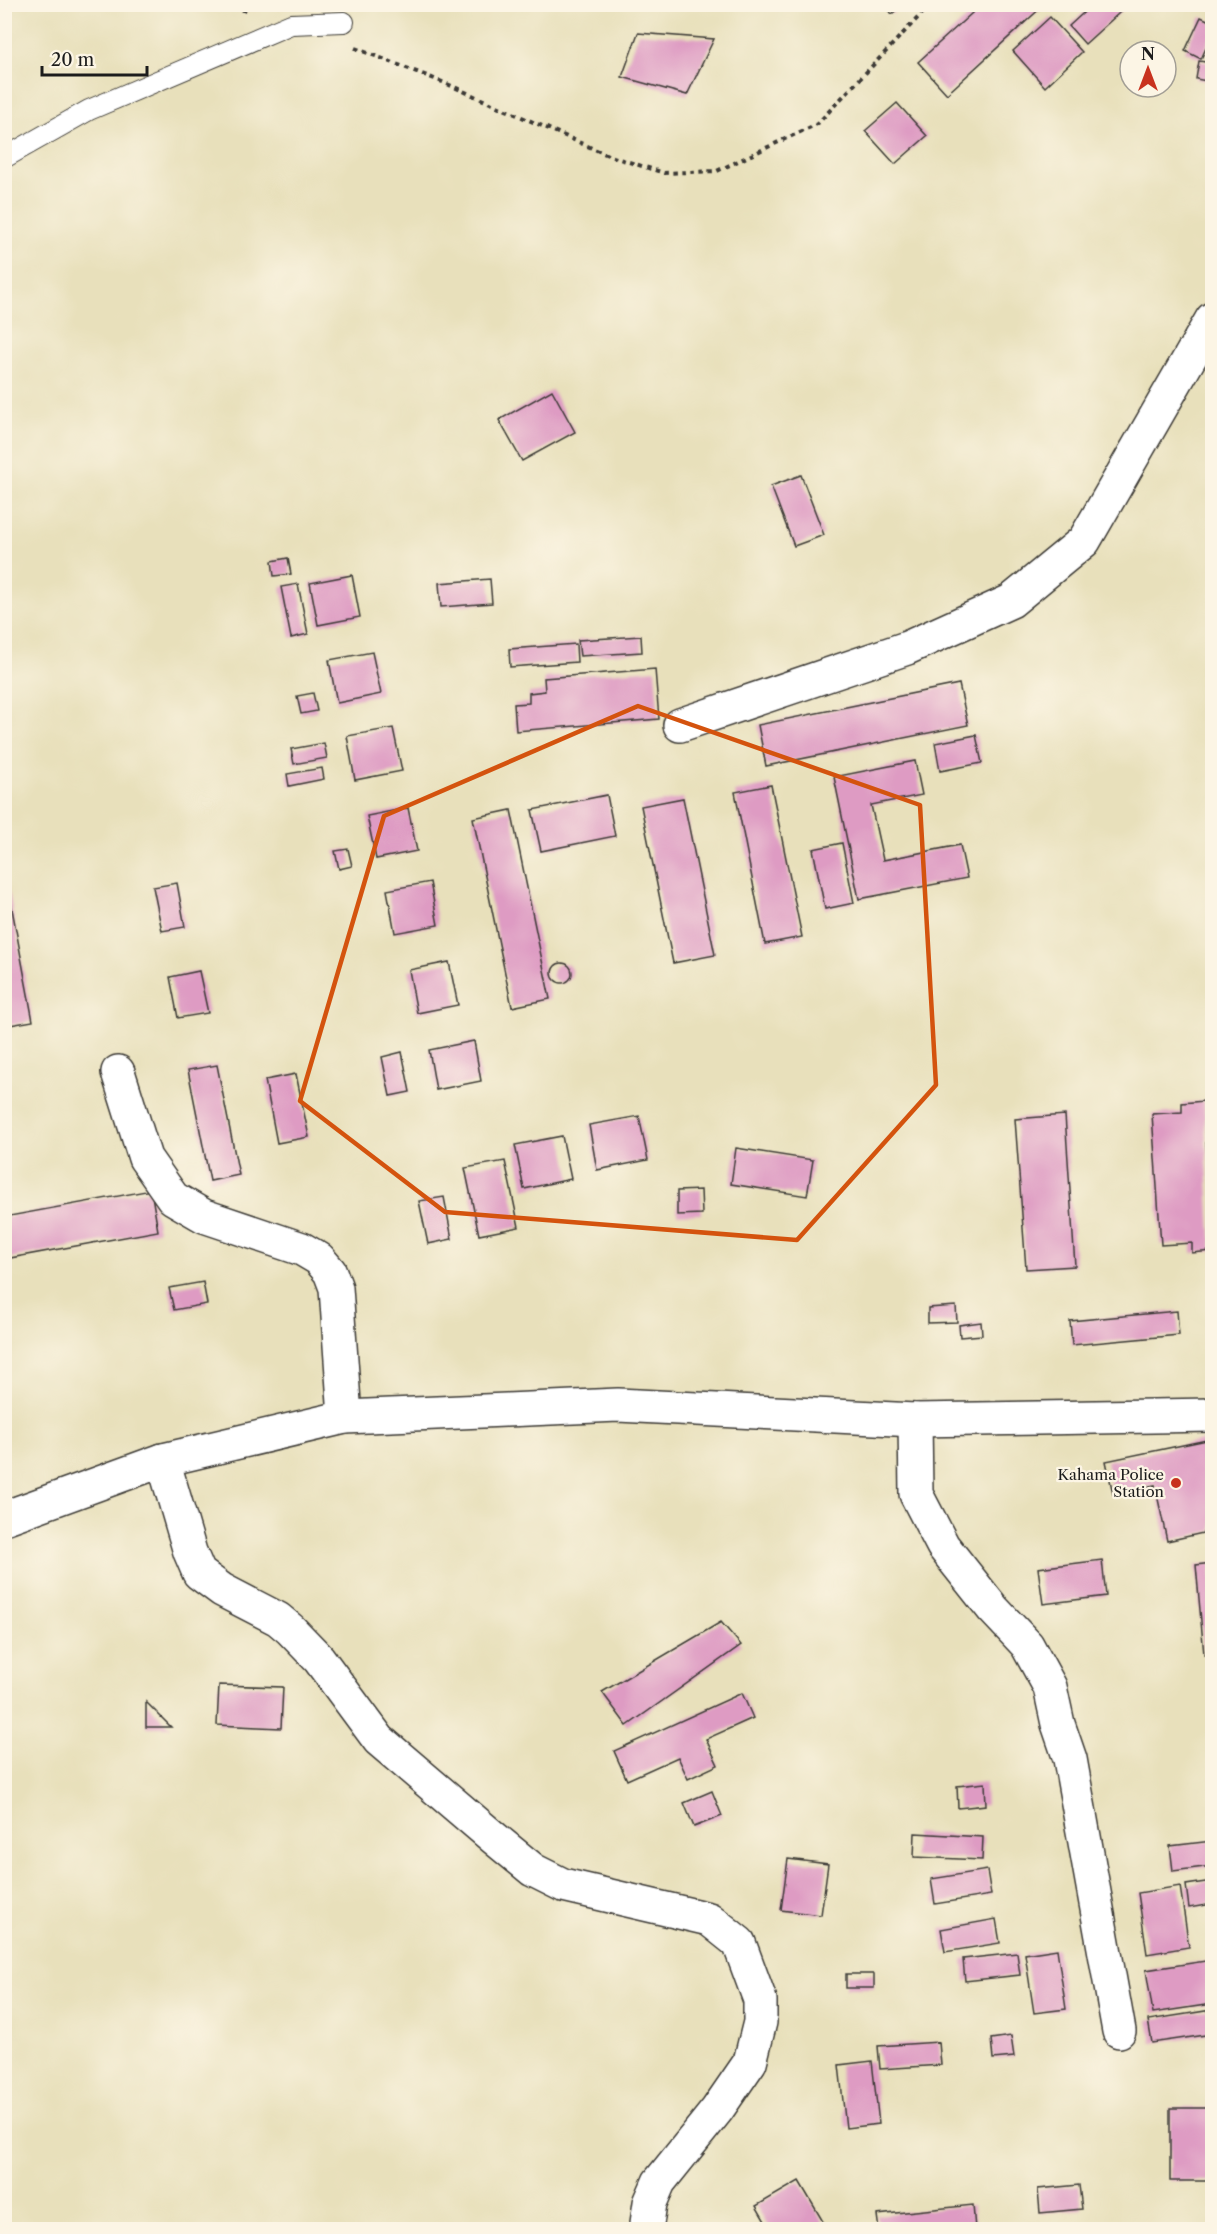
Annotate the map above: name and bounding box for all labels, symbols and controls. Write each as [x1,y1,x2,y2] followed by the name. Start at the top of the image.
[42,39,147,77] scale bar
[1118,39,1178,99] north arrow
[1141,44,1155,64] text: N
[51,49,95,71] text: 20 m
[1057,1465,1165,1501] place label: Kahama Police Station
[1169,1476,1183,1490] marker: Kahama Police Station

